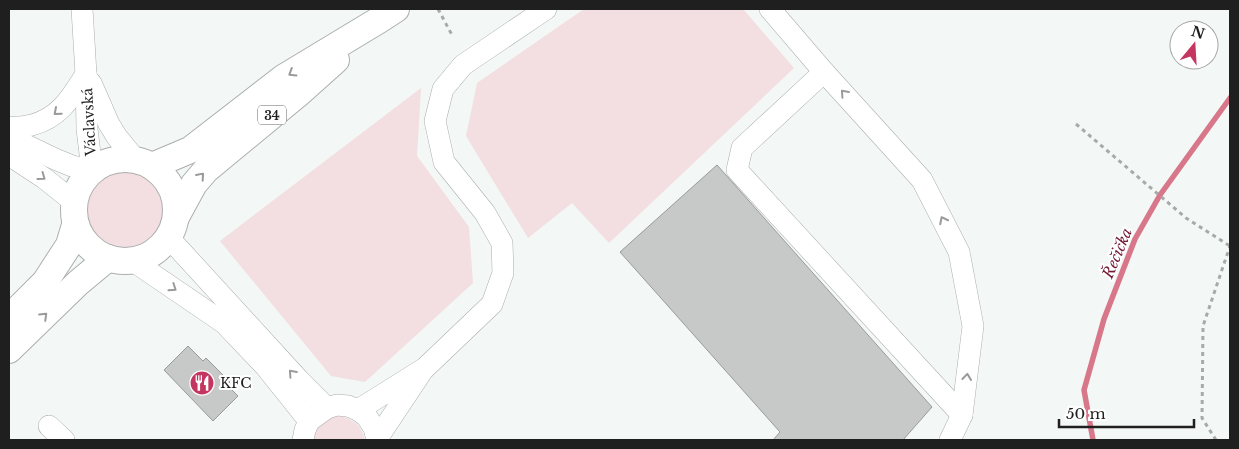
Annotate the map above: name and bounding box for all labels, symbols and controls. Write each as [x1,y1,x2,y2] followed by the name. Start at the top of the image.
[1169,20,1219,70] north arrow
[1189,22,1207,43] text: N
[289,66,298,76] one-way arrow
[78,87,100,157] street label: Václavská
[840,89,849,98] one-way arrow
[53,106,62,115] one-way arrow
[258,106,286,124] road number: 34
[36,171,46,180] one-way arrow
[195,172,204,181] one-way arrow
[939,216,949,225] one-way arrow
[1098,225,1136,282] water label: Řečička
[167,282,177,291] one-way arrow
[38,313,47,322] one-way arrow
[189,370,215,396] restaurant icon: KFC
[289,370,298,379] one-way arrow
[961,373,972,381] one-way arrow
[220,374,252,392] place label: KFC
[1059,396,1194,428] scale bar
[1066,404,1106,423] text: 50 m

